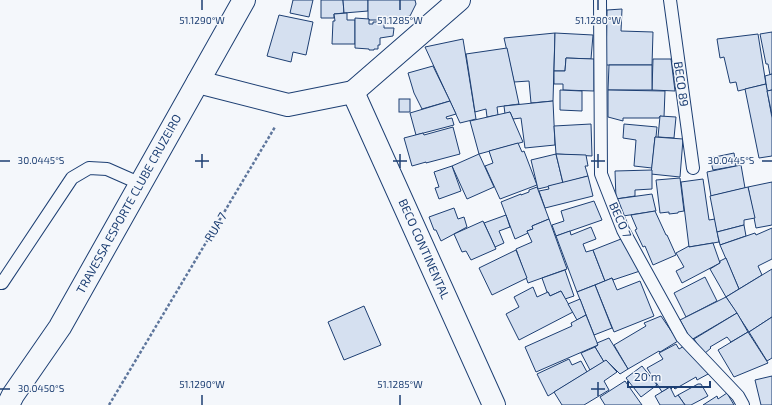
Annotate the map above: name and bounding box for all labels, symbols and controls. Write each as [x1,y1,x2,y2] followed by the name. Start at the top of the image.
[179,14,225,26] text: 51.1290°W
[377,14,423,26] text: 51.1285°W
[575,14,622,26] text: 51.1280°W
[672,60,692,108] street label: BECO 89
[73,111,183,296] street label: TRAVESSA ESPORTE CLUBE CRUZEIRO
[18,154,65,166] text: 30.0445°S
[708,154,755,166] text: 30.0445°S
[396,196,453,301] street label: BECO CONTINENTAL
[607,200,635,240] street label: BECO 7
[201,209,229,244] street label: RUA 7
[628,363,710,389] scale bar
[634,369,661,383] text: 20 m
[179,378,225,390] text: 51.1290°W
[377,378,423,390] text: 51.1285°W
[18,382,65,394] text: 30.0450°S

